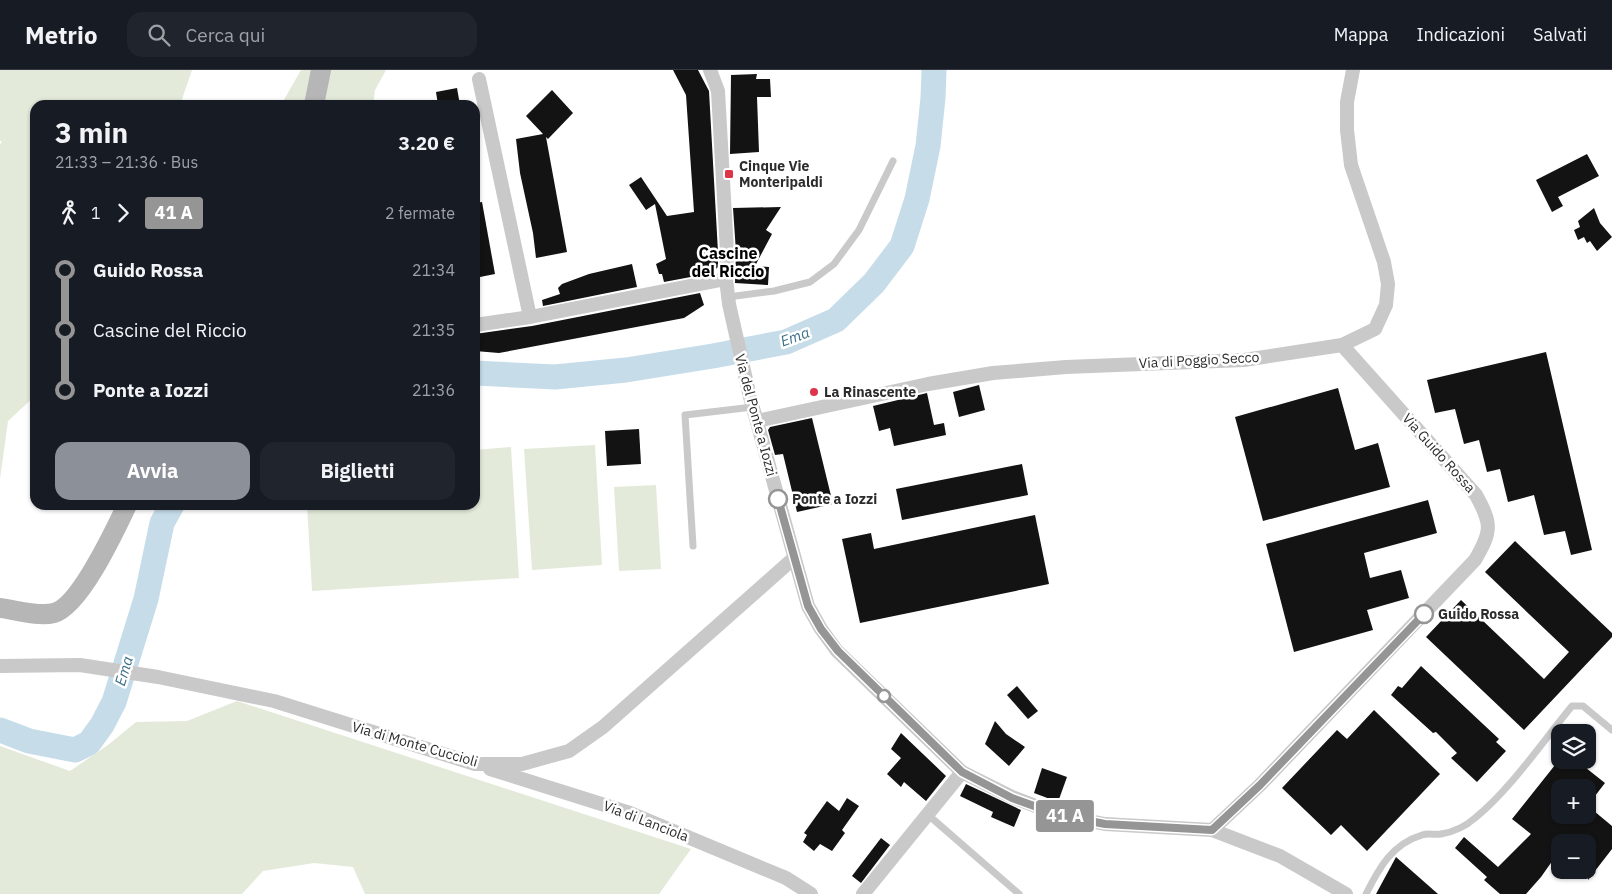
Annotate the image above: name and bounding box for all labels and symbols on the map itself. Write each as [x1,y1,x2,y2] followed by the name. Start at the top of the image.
[739,157,823,191] place label: Cinque Vie Monteripaldi
[723,168,735,180] marker: Cinque Vie Monteripaldi
[692,243,764,281] district label: Cascine del Riccio
[778,322,812,351] water label: Ema
[1138,348,1260,372] street label: Via di Poggio Secco
[731,352,781,478] street label: Via del Ponte a Iozzi
[824,383,916,401] place label: La Rinascente
[808,386,820,398] marker: La Rinascente
[1399,409,1480,497] street label: Via Guido Rossa
[768,489,788,509] marker: Ponte a Iozzi
[792,490,877,508] place label: Ponte a Iozzi
[1414,604,1434,624] marker: Guido Rossa
[1438,605,1519,623] place label: Guido Rossa
[110,654,137,688] water label: Ema
[877,689,891,703] unlabelled marker
[350,717,480,771] street label: Via di Monte Cuccioli
[601,797,692,846] street label: Via di Lanciola
[1030,800,1100,832] line badge: 41 A

